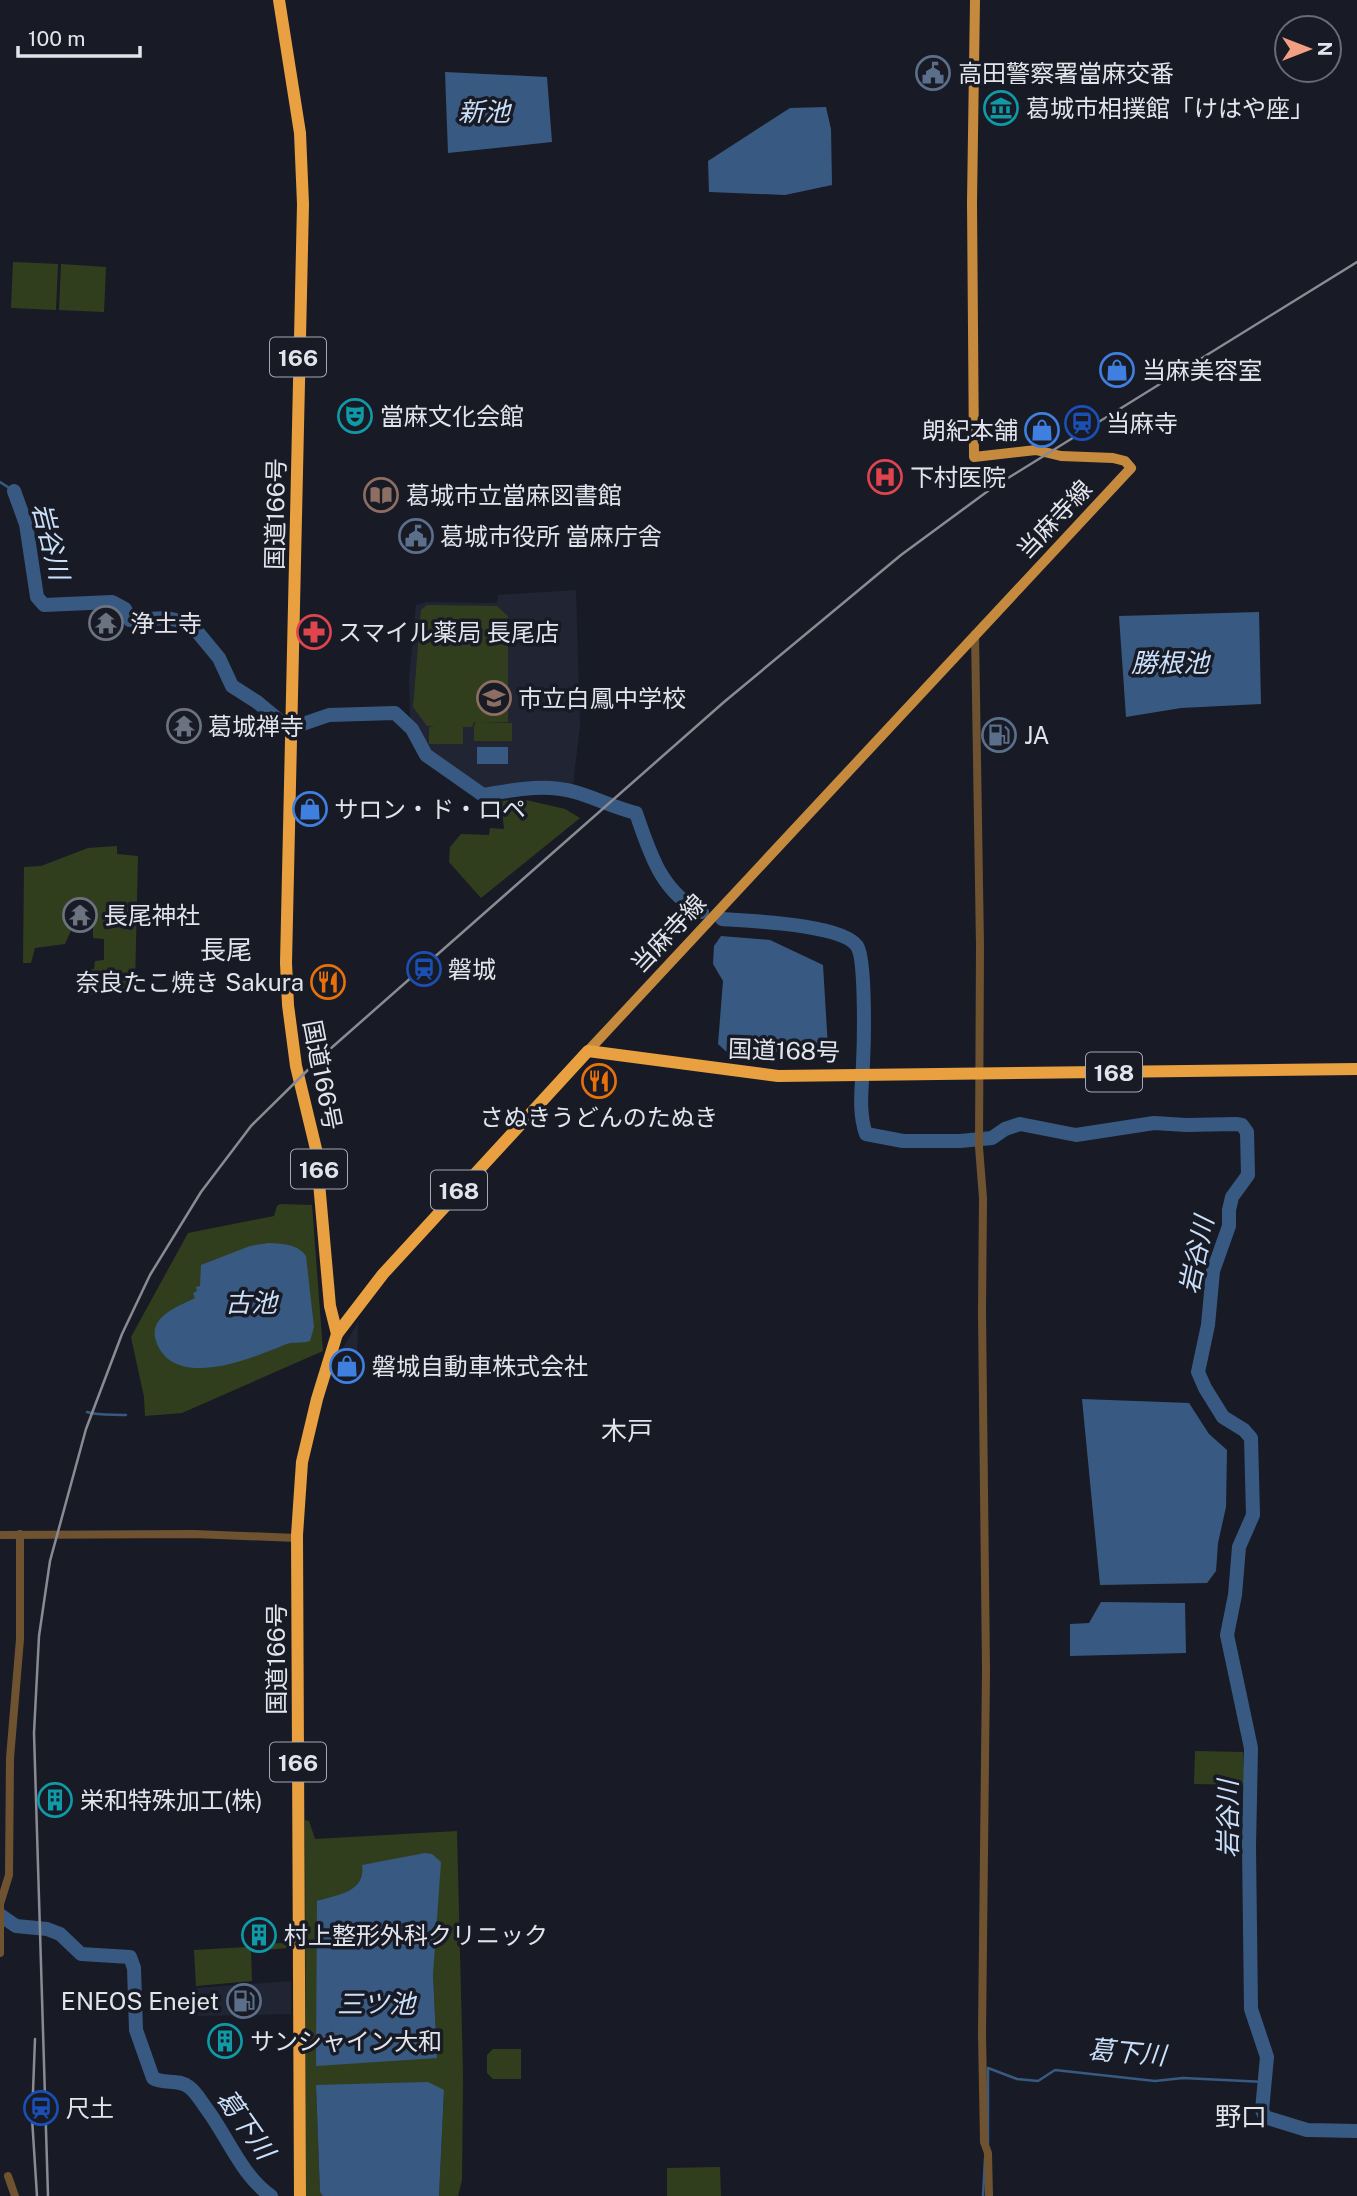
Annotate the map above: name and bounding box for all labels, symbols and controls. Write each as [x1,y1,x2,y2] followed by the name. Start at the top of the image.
[18,14,140,58] scale bar
[1273,14,1343,84] north arrow
[28,26,85,51] text: 100 m
[1314,42,1336,56] text: N
[914,54,952,92] public building icon: 高田警察署當麻交番
[958,59,1174,87] place label: 高田警察署當麻交番
[982,89,1020,127] museum icon: 葛城市相撲館「けはや座」
[1026,94,1314,122] place label: 葛城市相撲館「けはや座」
[458,96,513,127] water label: 新池
[270,338,326,376] road number: 166
[1098,351,1136,389] shop icon: 当麻美容室
[1142,356,1262,384] place label: 当麻美容室
[336,397,374,435] theatre icon: 當麻文化会館
[380,402,524,430] place label: 當麻文化会館
[1063,404,1101,442] station icon: 当麻寺
[1106,409,1178,437] place label: 当麻寺
[1023,411,1061,449] shop icon: 朗紀本舗
[922,416,1018,444] place label: 朗紀本舗
[260,458,290,570] street label: 国道166号
[866,458,904,496] hospital icon: 下村医院
[910,463,1006,491] place label: 下村医院
[1011,474,1097,564] street label: 当麻寺線
[362,476,400,514] library icon: 葛城市立當麻図書館
[406,481,622,509] place label: 葛城市立當麻図書館
[27,499,76,585] water label: 岩谷川
[397,517,435,555] public building icon: 葛城市役所 當麻庁舎
[440,522,662,550] place label: 葛城市役所 當麻庁舎
[87,604,125,642] temple icon: 浄土寺
[130,609,202,637] place label: 浄土寺
[295,613,333,651] pharmacy icon: スマイル薬局 長尾店
[338,618,559,646] place label: スマイル薬局 長尾店
[1131,647,1212,678] water label: 勝根池
[475,679,513,717] school or university icon: 市立白鳳中学校
[518,684,686,712] place label: 市立白鳳中学校
[165,707,203,745] temple icon: 葛城禅寺
[208,712,304,740] place label: 葛城禅寺
[980,716,1018,754] fuel station icon: JA
[1024,721,1050,749] place label: JA
[291,790,329,828] shop icon: サロン・ド・ロペ
[334,795,526,823] place label: サロン・ド・ロペ
[625,888,711,978] street label: 当麻寺線
[61,896,99,934] temple icon: 長尾神社
[104,901,200,929] place label: 長尾神社
[200,934,252,965] district label: 長尾
[405,950,443,988] station icon: 磐城
[448,955,496,983] place label: 磐城
[309,963,347,1001] restaurant icon: 奈良たこ焼き Sakura
[75,968,304,996] place label: 奈良たこ焼き Sakura
[299,1018,347,1132] street label: 国道166号
[727,1034,841,1066] street label: 国道168号
[1086,1052,1142,1092] road number: 168
[580,1062,618,1100] restaurant icon: さぬきうどんのたぬき
[480,1103,718,1131] place label: さぬきうどんのたぬき
[291,1150,347,1188] road number: 166
[431,1170,487,1210] road number: 168
[1173,1211,1220,1296] water label: 岩谷川
[225,1287,280,1318] water label: 古池
[328,1347,366,1385] shop icon: 磐城自動車株式会社
[372,1352,588,1380] place label: 磐城自動車株式会社
[601,1415,653,1446] district label: 木戸
[262,1603,290,1715] street label: 国道166号
[270,1742,326,1782] road number: 166
[1212,1777,1243,1858] water label: 岩谷川
[36,1781,74,1819] building icon: 栄和特殊加工(株)
[80,1786,263,1814] place label: 栄和特殊加工(株)
[240,1916,278,1954] building icon: 村上整形外科クリニック
[284,1921,548,1949] place label: 村上整形外科クリニック
[225,1982,263,2020] fuel station icon: ENEOS Enejet
[61,1987,219,2015] place label: ENEOS Enejet
[337,1988,418,2019] water label: 三ツ池
[206,2022,244,2060] building icon: サンシャイン大和
[250,2027,442,2055] place label: サンシャイン大和
[1087,2033,1170,2071] water label: 葛下川
[211,2083,283,2167] water label: 葛下川
[22,2089,60,2127] station icon: 尺土
[66,2094,114,2122] place label: 尺土
[1215,2101,1267,2132] district label: 野口

